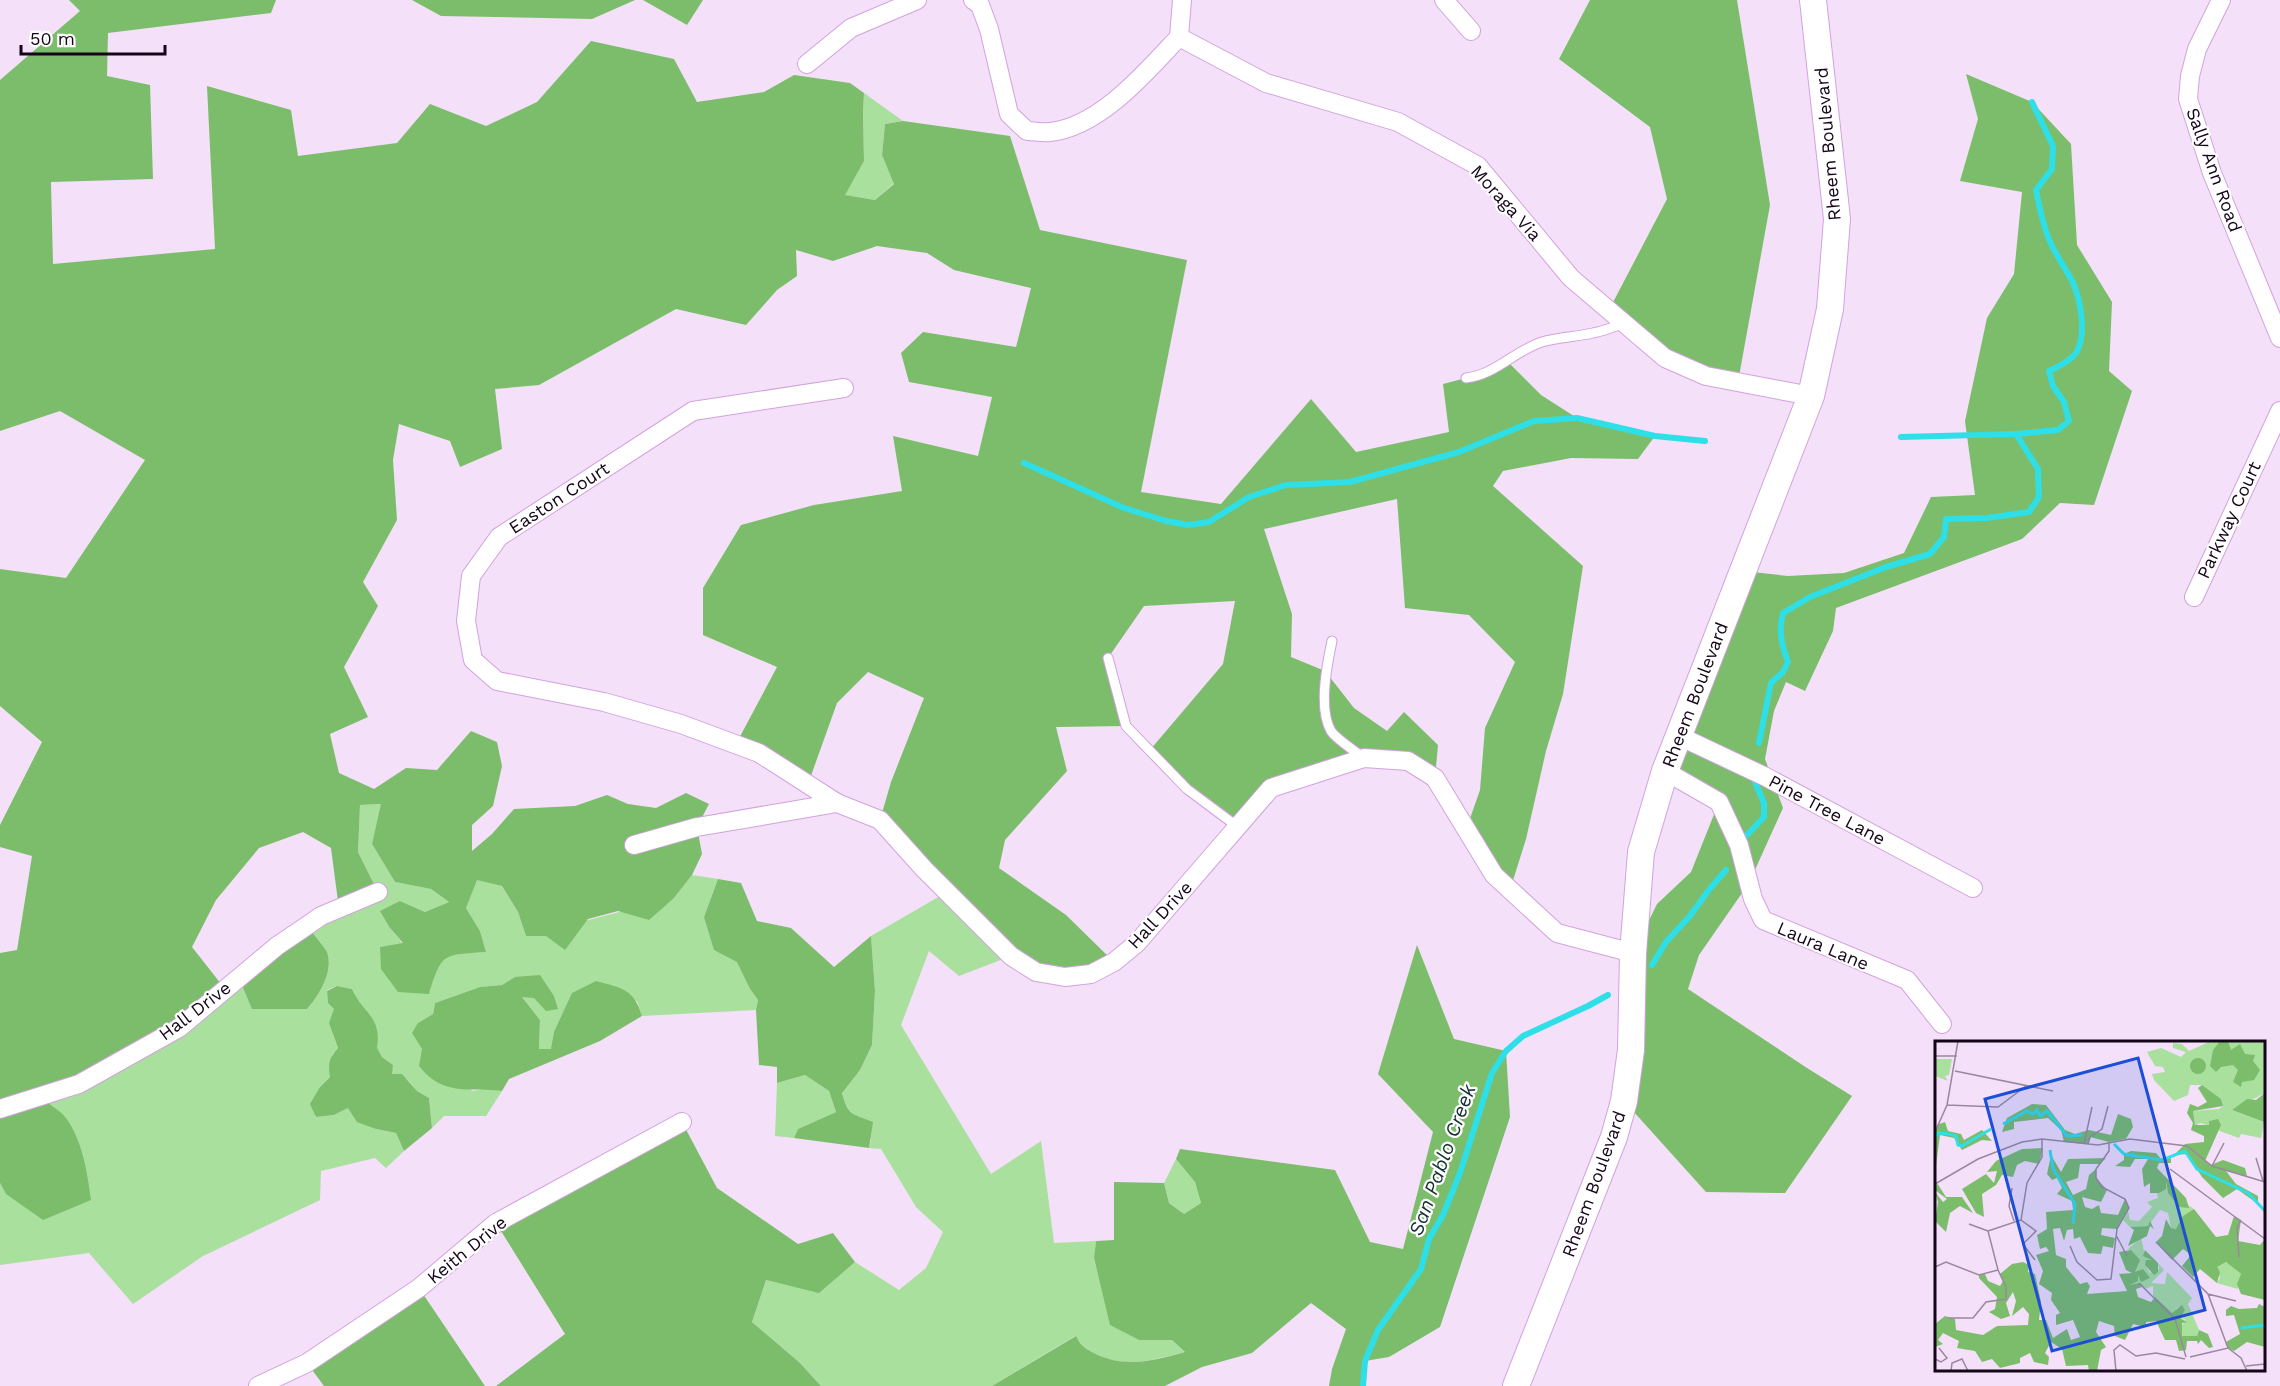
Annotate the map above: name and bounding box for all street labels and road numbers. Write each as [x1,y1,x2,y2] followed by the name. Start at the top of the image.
[1810,66,1845,222] street label: Rheem Boulevard
[2182,105,2247,235] street label: Sally Ann Road
[1467,160,1546,245] street label: Moraga Via
[505,457,613,538] street label: Easton Court
[2192,457,2265,582] street label: Parkway Court
[1657,619,1732,770] street label: Rheem Boulevard
[1765,770,1889,849] street label: Pine Tree Lane
[1123,877,1196,953] street label: Hall Drive
[1774,917,1872,974] street label: Laura Lane
[155,977,235,1044] street label: Hall Drive
[1557,1108,1630,1260] street label: Rheem Boulevard
[423,1211,511,1288] street label: Keith Drive

